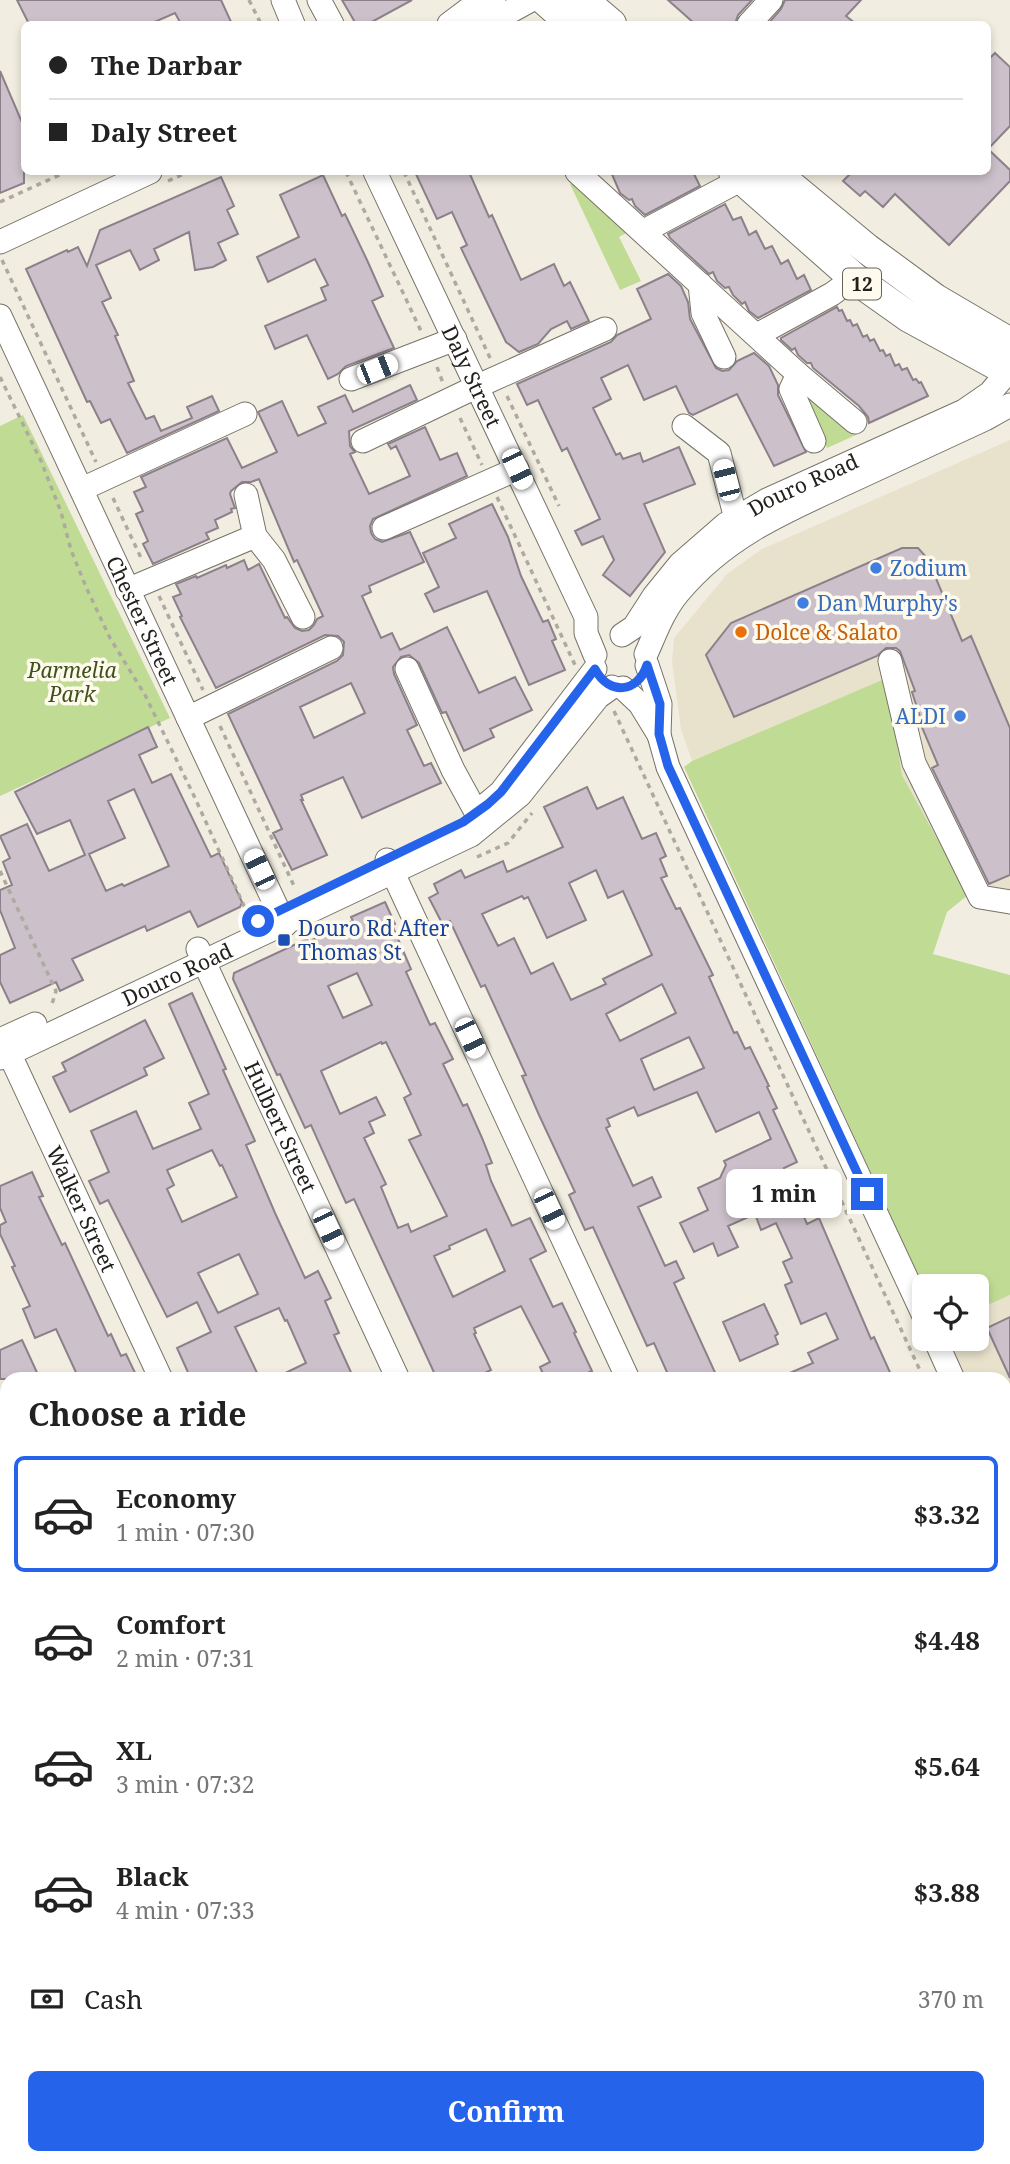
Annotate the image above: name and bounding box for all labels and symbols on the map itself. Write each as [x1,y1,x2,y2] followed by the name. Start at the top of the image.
[843,268,881,300] road number: 12
[436,321,508,432] street label: Daly Street
[354,351,401,387] car
[499,446,536,492] car
[742,447,863,522] street label: Douro Road
[711,457,742,503] car
[100,551,185,690] street label: Chester Street
[890,554,967,582] place label: Zodium
[868,560,884,576] marker: Zodium
[817,589,958,617] place label: Dan Murphy's
[795,595,811,611] marker: Dan Murphy's
[755,618,898,646] place label: Dolce & Salato
[733,624,749,640] marker: Dolce & Salato
[26,656,117,708] park label: Parmelia Park
[895,702,946,730] place label: ALDI
[952,708,968,724] marker: ALDI
[241,846,278,892] car
[242,905,274,937] route start
[298,914,449,966] place label: Douro Rd After Thomas St
[276,932,292,948] marker: Douro Rd After Thomas St
[117,936,237,1012] street label: Douro Road
[452,1015,489,1061] car
[238,1056,323,1197] street label: Hulbert Street
[40,1141,123,1276] street label: Walker Street
[727,1170,842,1218] callout: 1 min
[851,1178,883,1210] route end
[531,1186,568,1232] car
[310,1206,347,1252] car

